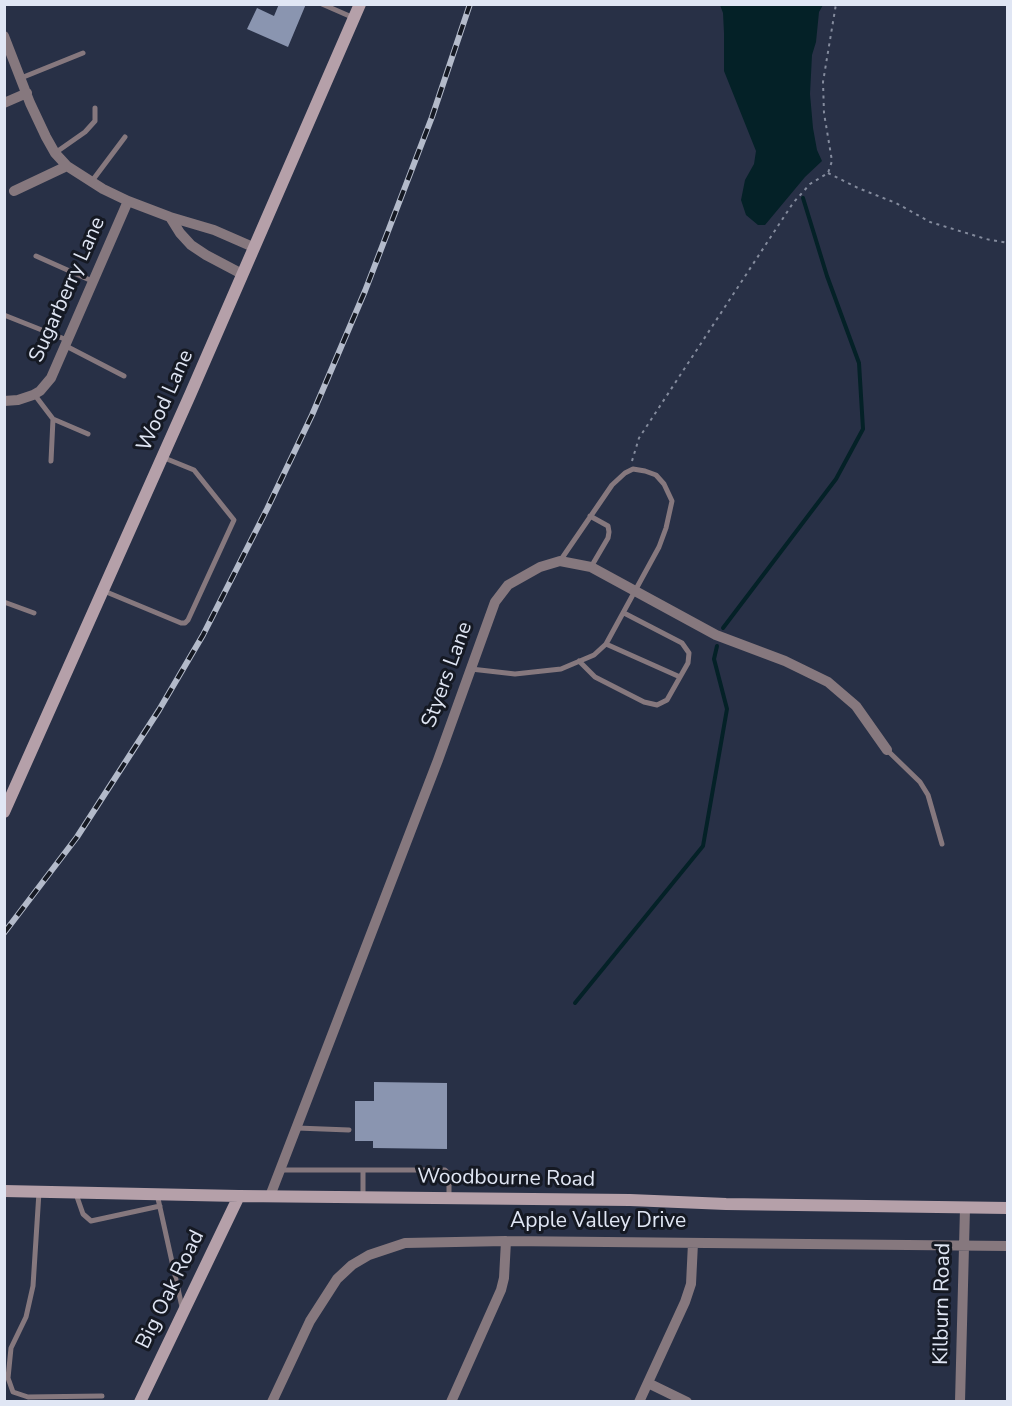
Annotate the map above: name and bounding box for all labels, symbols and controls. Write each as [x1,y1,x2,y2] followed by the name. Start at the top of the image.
[25,213,111,367] street label: Sugarberry Lane
[132,346,200,456] street label: Wood Lane
[417,619,479,731] street label: Styers Lane
[417,1165,595,1193] street label: Woodbourne Road
[510,1209,686,1235] street label: Apple Valley Drive
[131,1227,211,1353] street label: Big Oak Road
[929,1243,957,1365] street label: Kilburn Road

